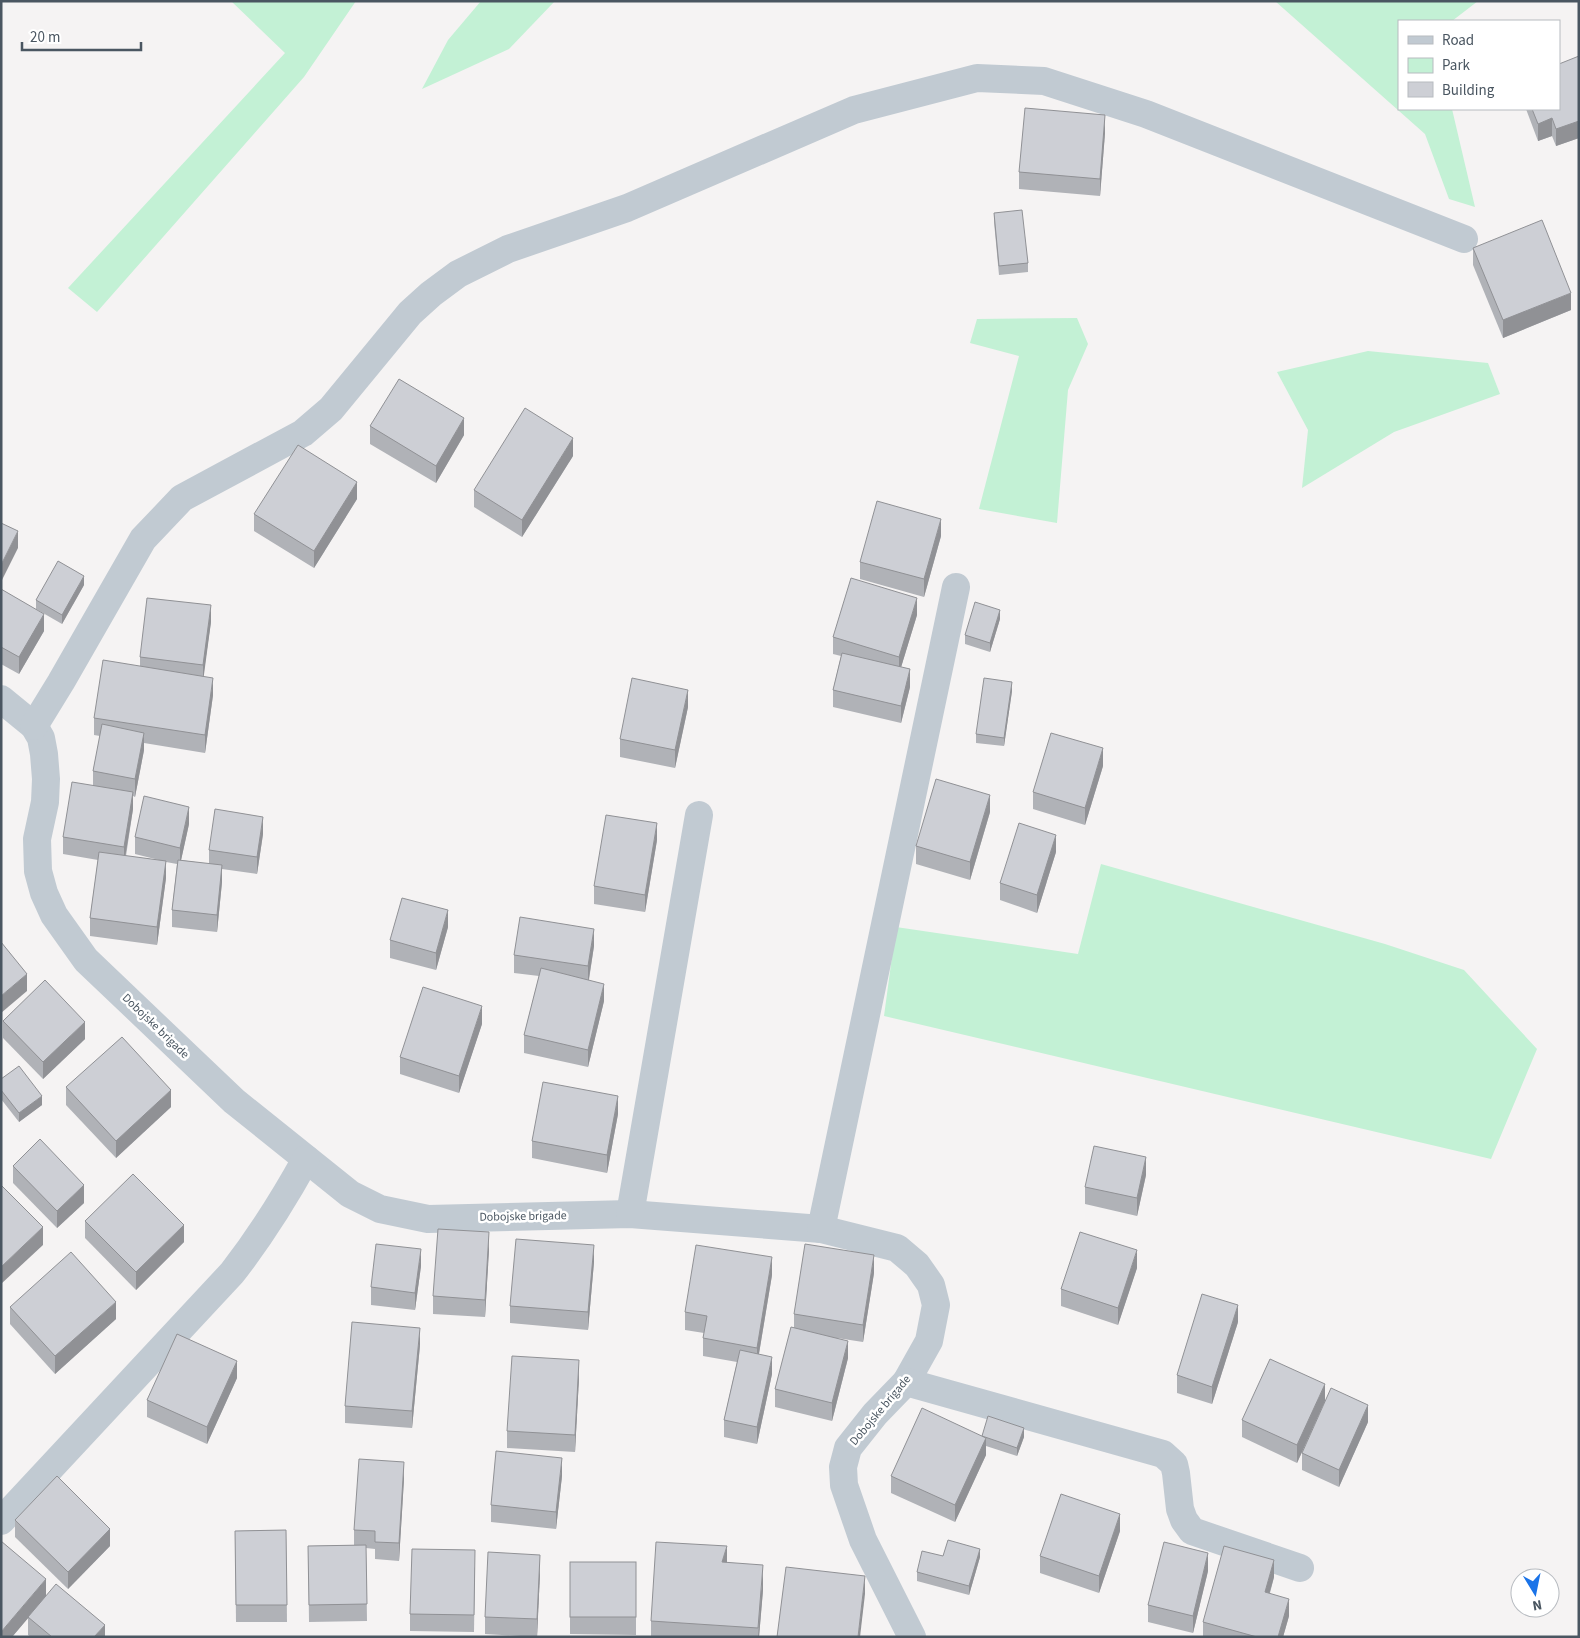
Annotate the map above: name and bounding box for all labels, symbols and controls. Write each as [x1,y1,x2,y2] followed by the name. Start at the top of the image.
[22,20,141,52] scale bar
[1398,20,1560,110] legend
[30,27,60,48] text: 20 m
[1442,30,1474,51] text: Road
[1442,55,1471,76] text: Park
[1442,80,1495,101] text: Building
[118,990,193,1063] street label: Dobojske brigade
[479,1207,567,1226] street label: Dobojske brigade
[846,1371,915,1449] street label: Dobojske brigade
[1510,1568,1560,1618] north arrow
[1531,1594,1543,1615] text: N

